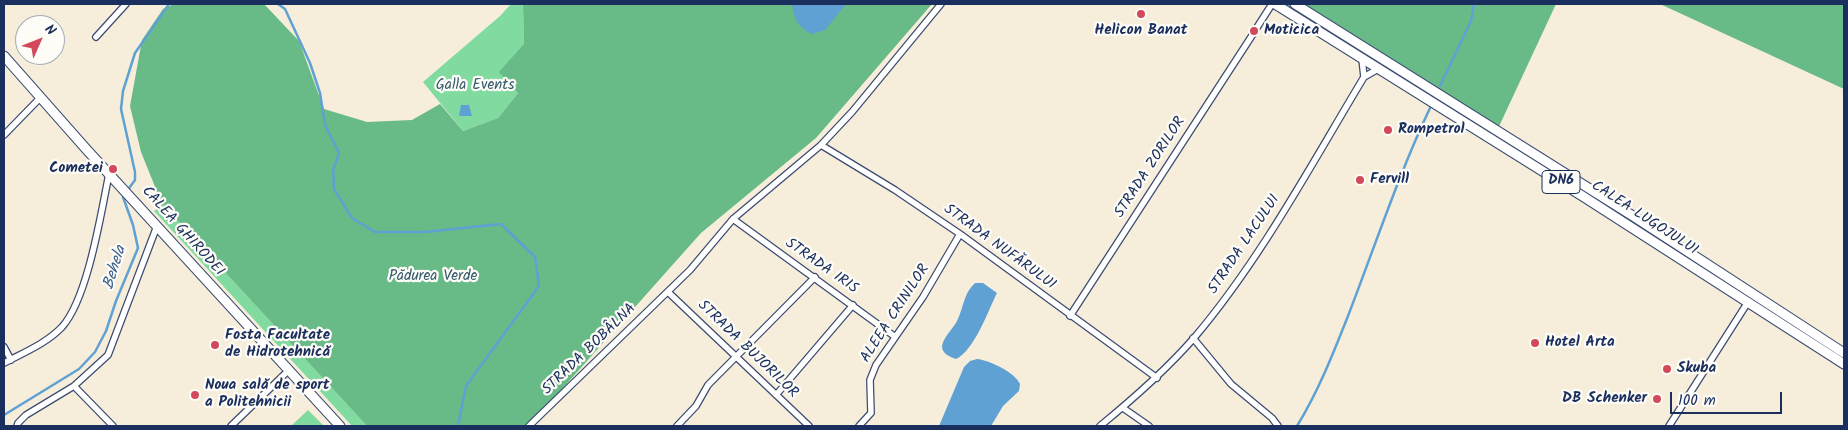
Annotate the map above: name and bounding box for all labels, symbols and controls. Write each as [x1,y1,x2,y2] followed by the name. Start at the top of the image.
[1135,8,1147,20] marker: Helicon Banat
[15,15,65,65] north arrow
[39,19,61,41] text: N
[1095,22,1187,40] place label: Helicon Banat
[1264,22,1319,40] place label: Moticica
[1248,25,1260,37] marker: Moticica
[436,77,514,95] park label: Galla Events
[1112,114,1190,222] street label: STRADA ZORILOR
[1398,121,1465,139] place label: Rompetrol
[1382,124,1394,136] marker: Rompetrol
[49,160,103,178] place label: Cometei
[107,163,119,175] marker: Cometei
[1542,170,1580,193] road number: DN6
[1370,171,1409,189] place label: Fervill
[1354,174,1366,186] marker: Fervill
[1587,178,1701,260] street label: CALEA LUGOJULUI
[137,183,227,281] street label: CALEA GHIRODEI
[1205,192,1285,298] street label: STRADA LACULUI
[939,201,1059,295] street label: STRADA NUFĂRULUI
[781,235,861,299] street label: STRADA IRIS
[100,244,132,292] water label: Behela
[858,262,934,366] street label: ALEEA CRINILOR
[389,268,477,286] park label: Pădurea Verde
[693,297,801,403] street label: STRADA BUJORILOR
[539,301,641,399] street label: STRADA BOBÂLNA
[225,327,330,362] place label: Fosta Facultate de Hidrotehnică
[1545,334,1615,352] place label: Hotel Arta
[1529,337,1541,349] marker: Hotel Arta
[209,339,221,351] marker: Fosta Facultate de Hidrotehnică
[1677,360,1716,378] place label: Skuba
[1661,363,1673,375] marker: Skuba
[205,377,329,412] place label: Noua sală de sport a Politehnicii
[1673,382,1786,414] scale bar
[189,389,201,401] marker: Noua sală de sport a Politehnicii
[1678,389,1716,413] text: 100 m
[1562,390,1647,408] place label: DB Schenker
[1651,393,1663,405] marker: DB Schenker

